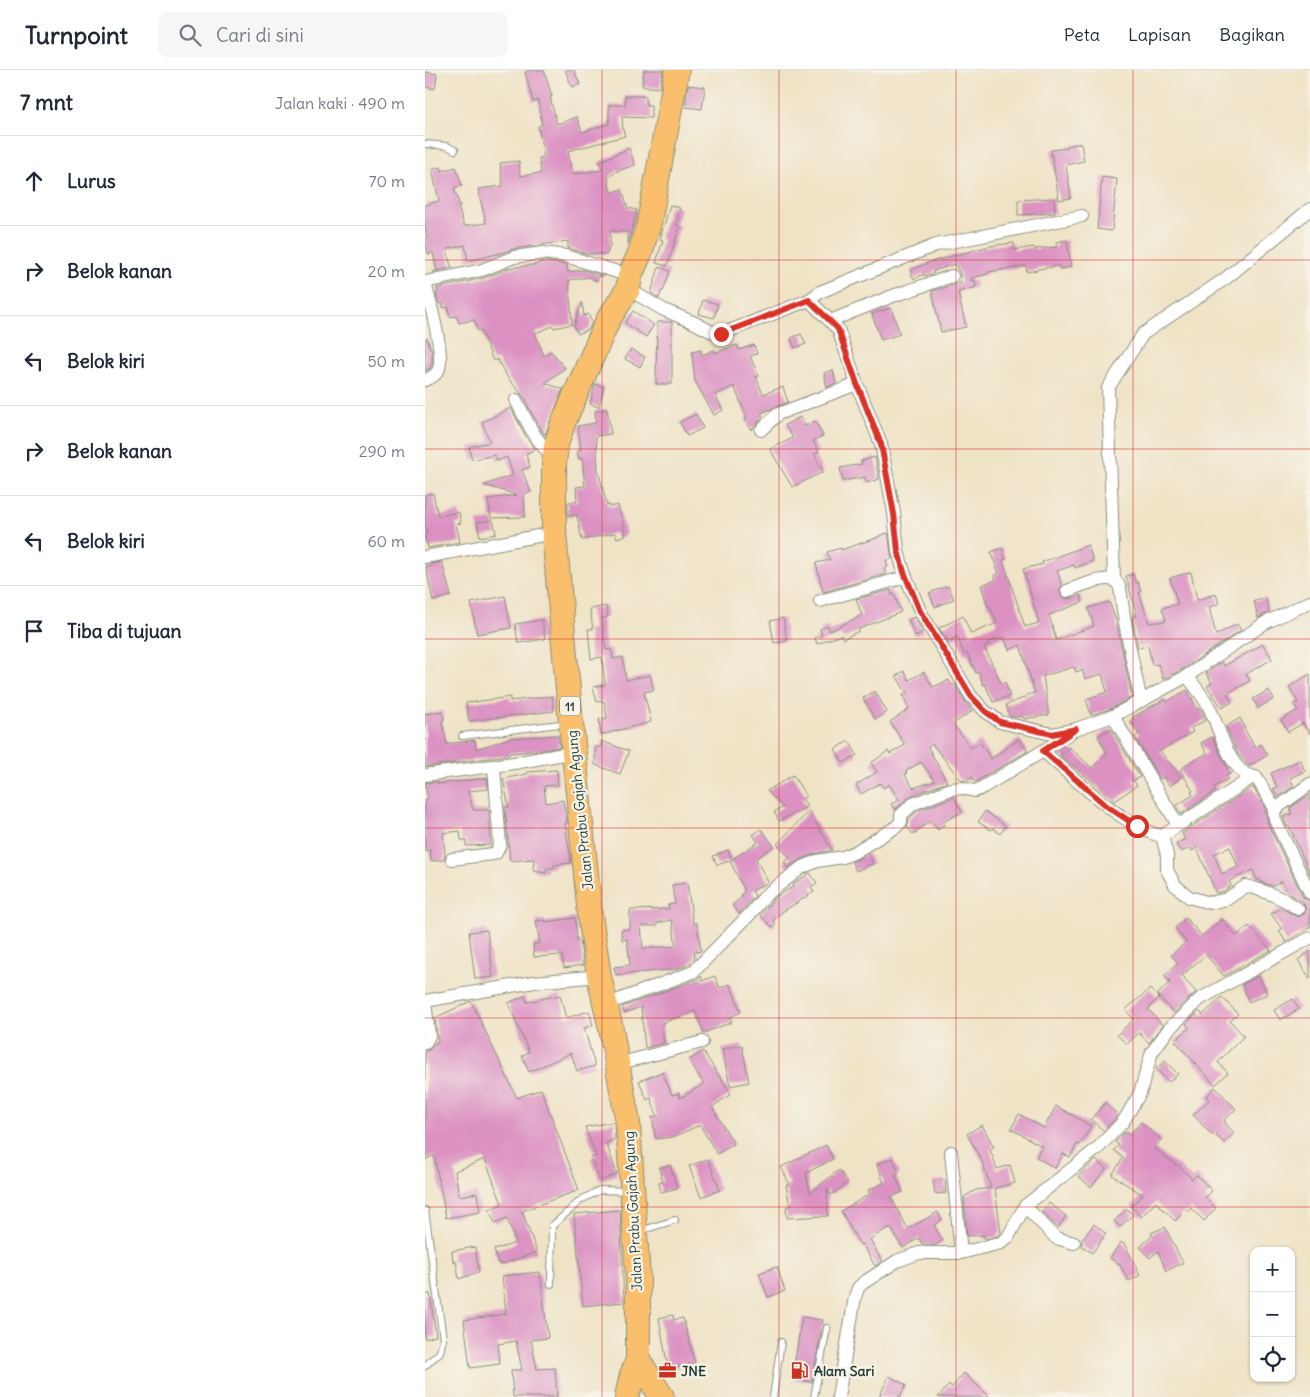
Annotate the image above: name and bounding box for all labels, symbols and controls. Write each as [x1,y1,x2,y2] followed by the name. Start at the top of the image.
[158,12,508,57] search box
[25,20,128,50] text: Turnpoint
[176,21,204,49] icon: search
[216,23,304,47] text: Cari di sini
[1064,23,1100,46] text: Peta
[1128,23,1191,46] text: Lapisan
[1219,23,1285,46] text: Bagikan
[20,89,73,116] text: 7 mnt
[275,93,405,113] text: Jalan kaki · 490 m
[20,167,48,195] icon: ahead
[67,169,116,193] text: Lurus
[369,171,405,191] text: 70 m
[20,257,48,285] icon: right
[67,259,172,283] text: Belok kanan
[368,261,405,281] text: 20 m
[710,323,733,346] route end
[20,347,48,375] icon: left
[67,349,145,373] text: Belok kiri
[367,351,405,371] text: 50 m
[20,437,48,465] icon: right
[67,439,172,463] text: Belok kanan
[359,441,405,461] text: 290 m
[20,527,48,555] icon: left
[67,529,145,553] text: Belok kiri
[367,531,405,551] text: 60 m
[20,617,48,645] icon: arrive
[67,619,182,643] text: Tiba di tujuan
[560,696,580,716] road number: 11
[563,729,597,891] street label: Jalan Prabu Gajah Agung
[1126,815,1149,838] route start
[620,1130,646,1292] street label: Jalan Prabu Gajah Agung
[1250,1247,1295,1382] map controls
[1250,1247,1295,1292] button: +
[1250,1292,1295,1337] button: −
[1250,1337,1295,1382] button: locate
[657,1361,677,1381] office icon: JNE
[790,1361,810,1381] fuel station icon: Alam Sari
[681,1362,706,1380] place label: JNE
[814,1362,874,1380] place label: Alam Sari

